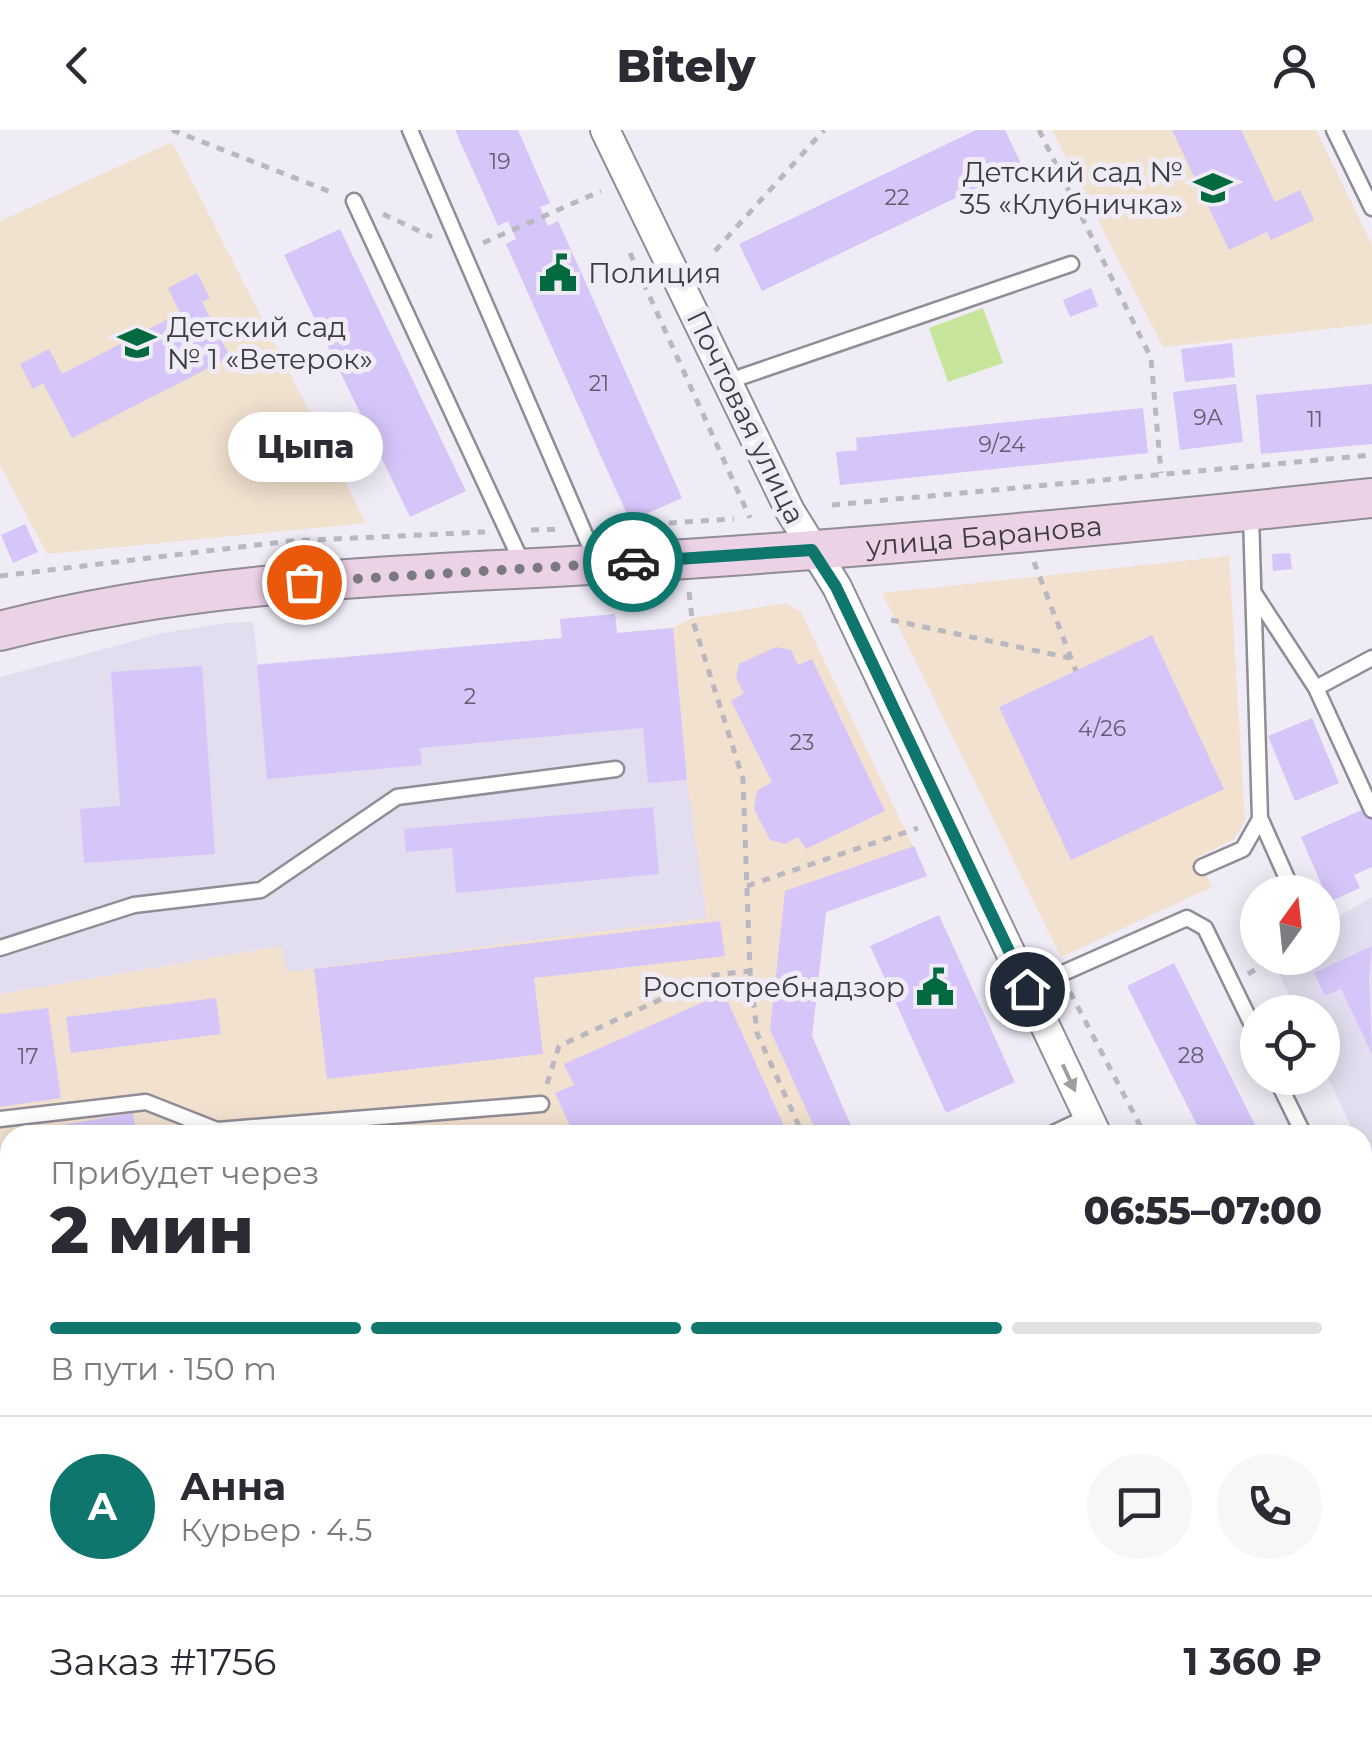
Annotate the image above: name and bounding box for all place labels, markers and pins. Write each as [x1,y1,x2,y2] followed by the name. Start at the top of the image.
[960,155,1183,221] place label: Детский сад № 35 «Клубничка»
[1192,167,1234,209] school or university icon: Детский сад № 35 «Клубничка»
[537,252,579,294] public building icon: Полиция
[588,256,721,290] place label: Полиция
[167,310,373,376] place label: Детский сад № 1 «Ветерок»
[116,322,158,364] school or university icon: Детский сад № 1 «Ветерок»
[226,412,382,482] callout: Цыпа
[262,540,347,625] pin
[985,947,1070,1032] pin
[914,966,956,1008] public building icon: Роспотребнадзор
[642,970,905,1004] place label: Роспотребнадзор

